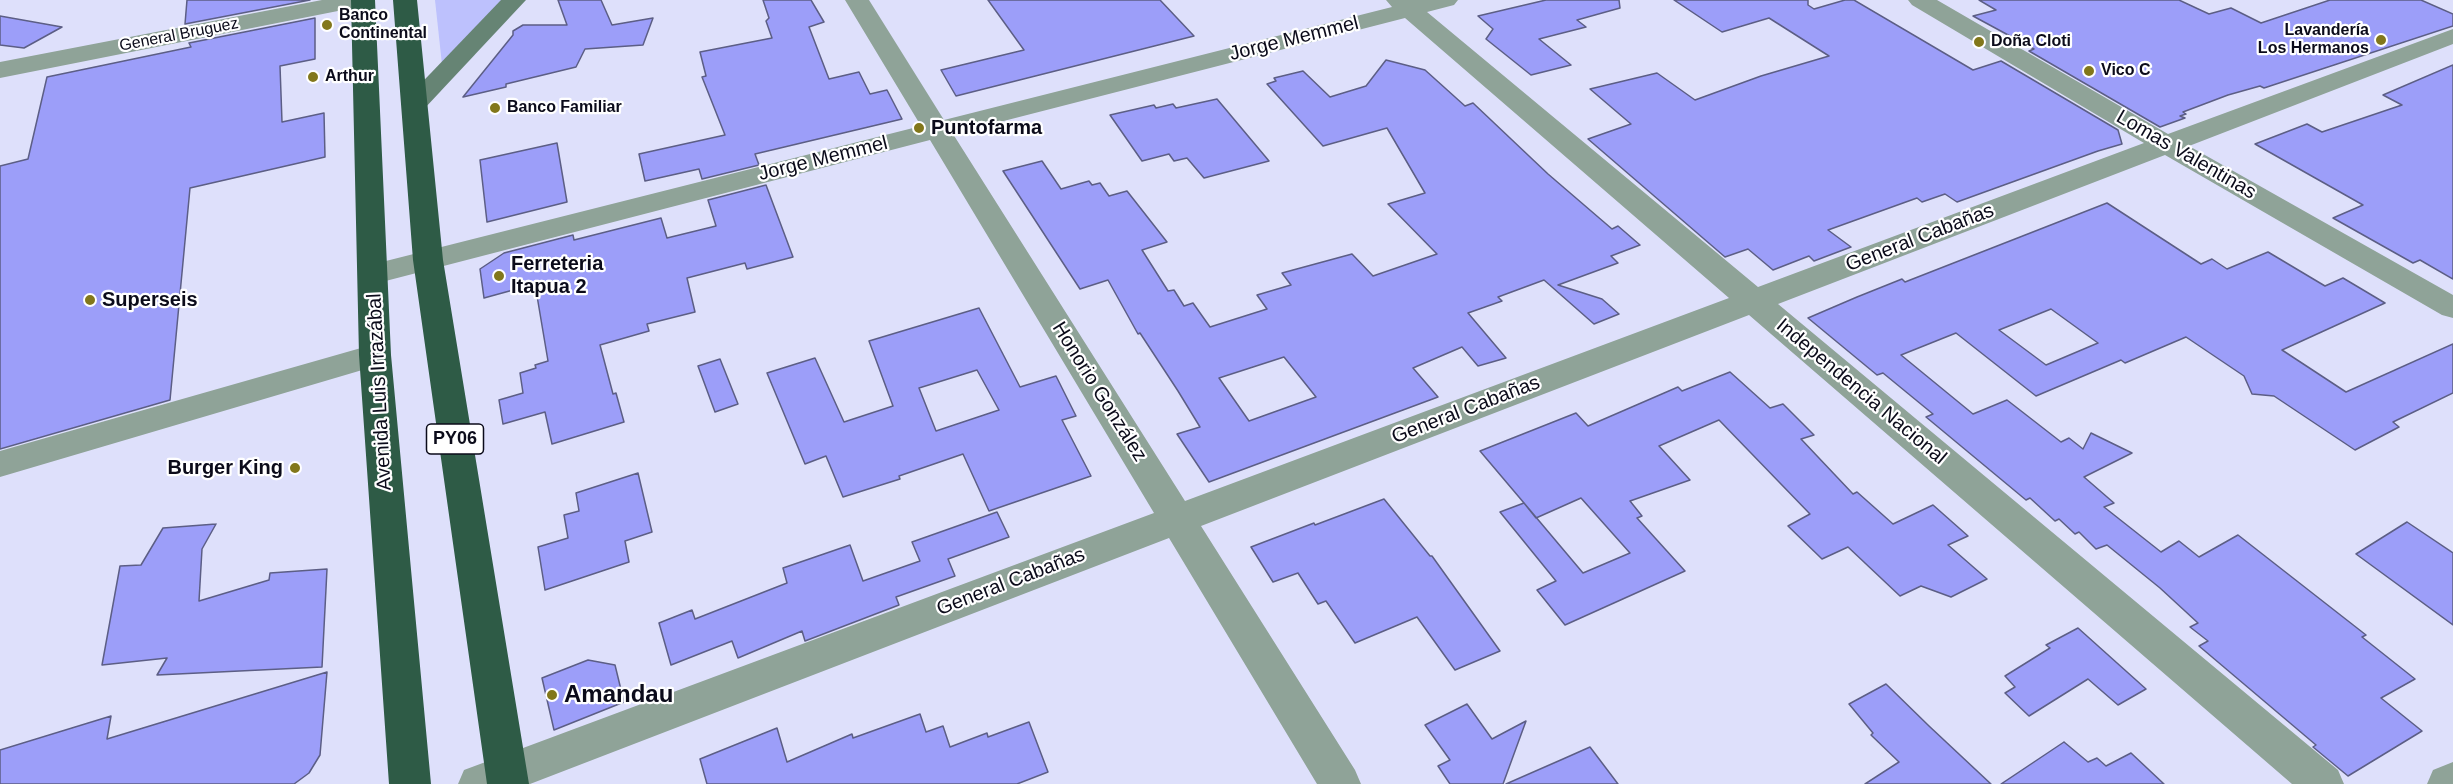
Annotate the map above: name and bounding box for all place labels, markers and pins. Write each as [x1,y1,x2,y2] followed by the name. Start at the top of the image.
[339,6,427,44] place label: Banco Continental
[320,18,334,32] marker: Banco Continental
[2258,21,2369,59] place label: Lavandería Los Hermanos
[1991,32,2071,52] place label: Doña Cloti
[2374,33,2388,47] marker: Lavandería Los Hermanos
[1972,35,1986,49] marker: Doña Cloti
[2101,61,2150,81] place label: Vico C
[2082,64,2096,78] marker: Vico C
[325,67,374,87] place label: Arthur
[306,70,320,84] marker: Arthur
[507,98,622,118] place label: Banco Familiar
[488,101,502,115] marker: Banco Familiar
[931,116,1042,140] place label: Puntofarma
[912,121,926,135] marker: Puntofarma
[511,252,603,299] place label: Ferreteria Itapua 2
[492,269,506,283] marker: Ferreteria Itapua 2
[102,288,198,312] place label: Superseis
[83,293,97,307] marker: Superseis
[167,456,283,480] place label: Burger King
[288,461,302,475] marker: Burger King
[564,681,673,709] place label: Amandau
[545,688,559,702] marker: Amandau

